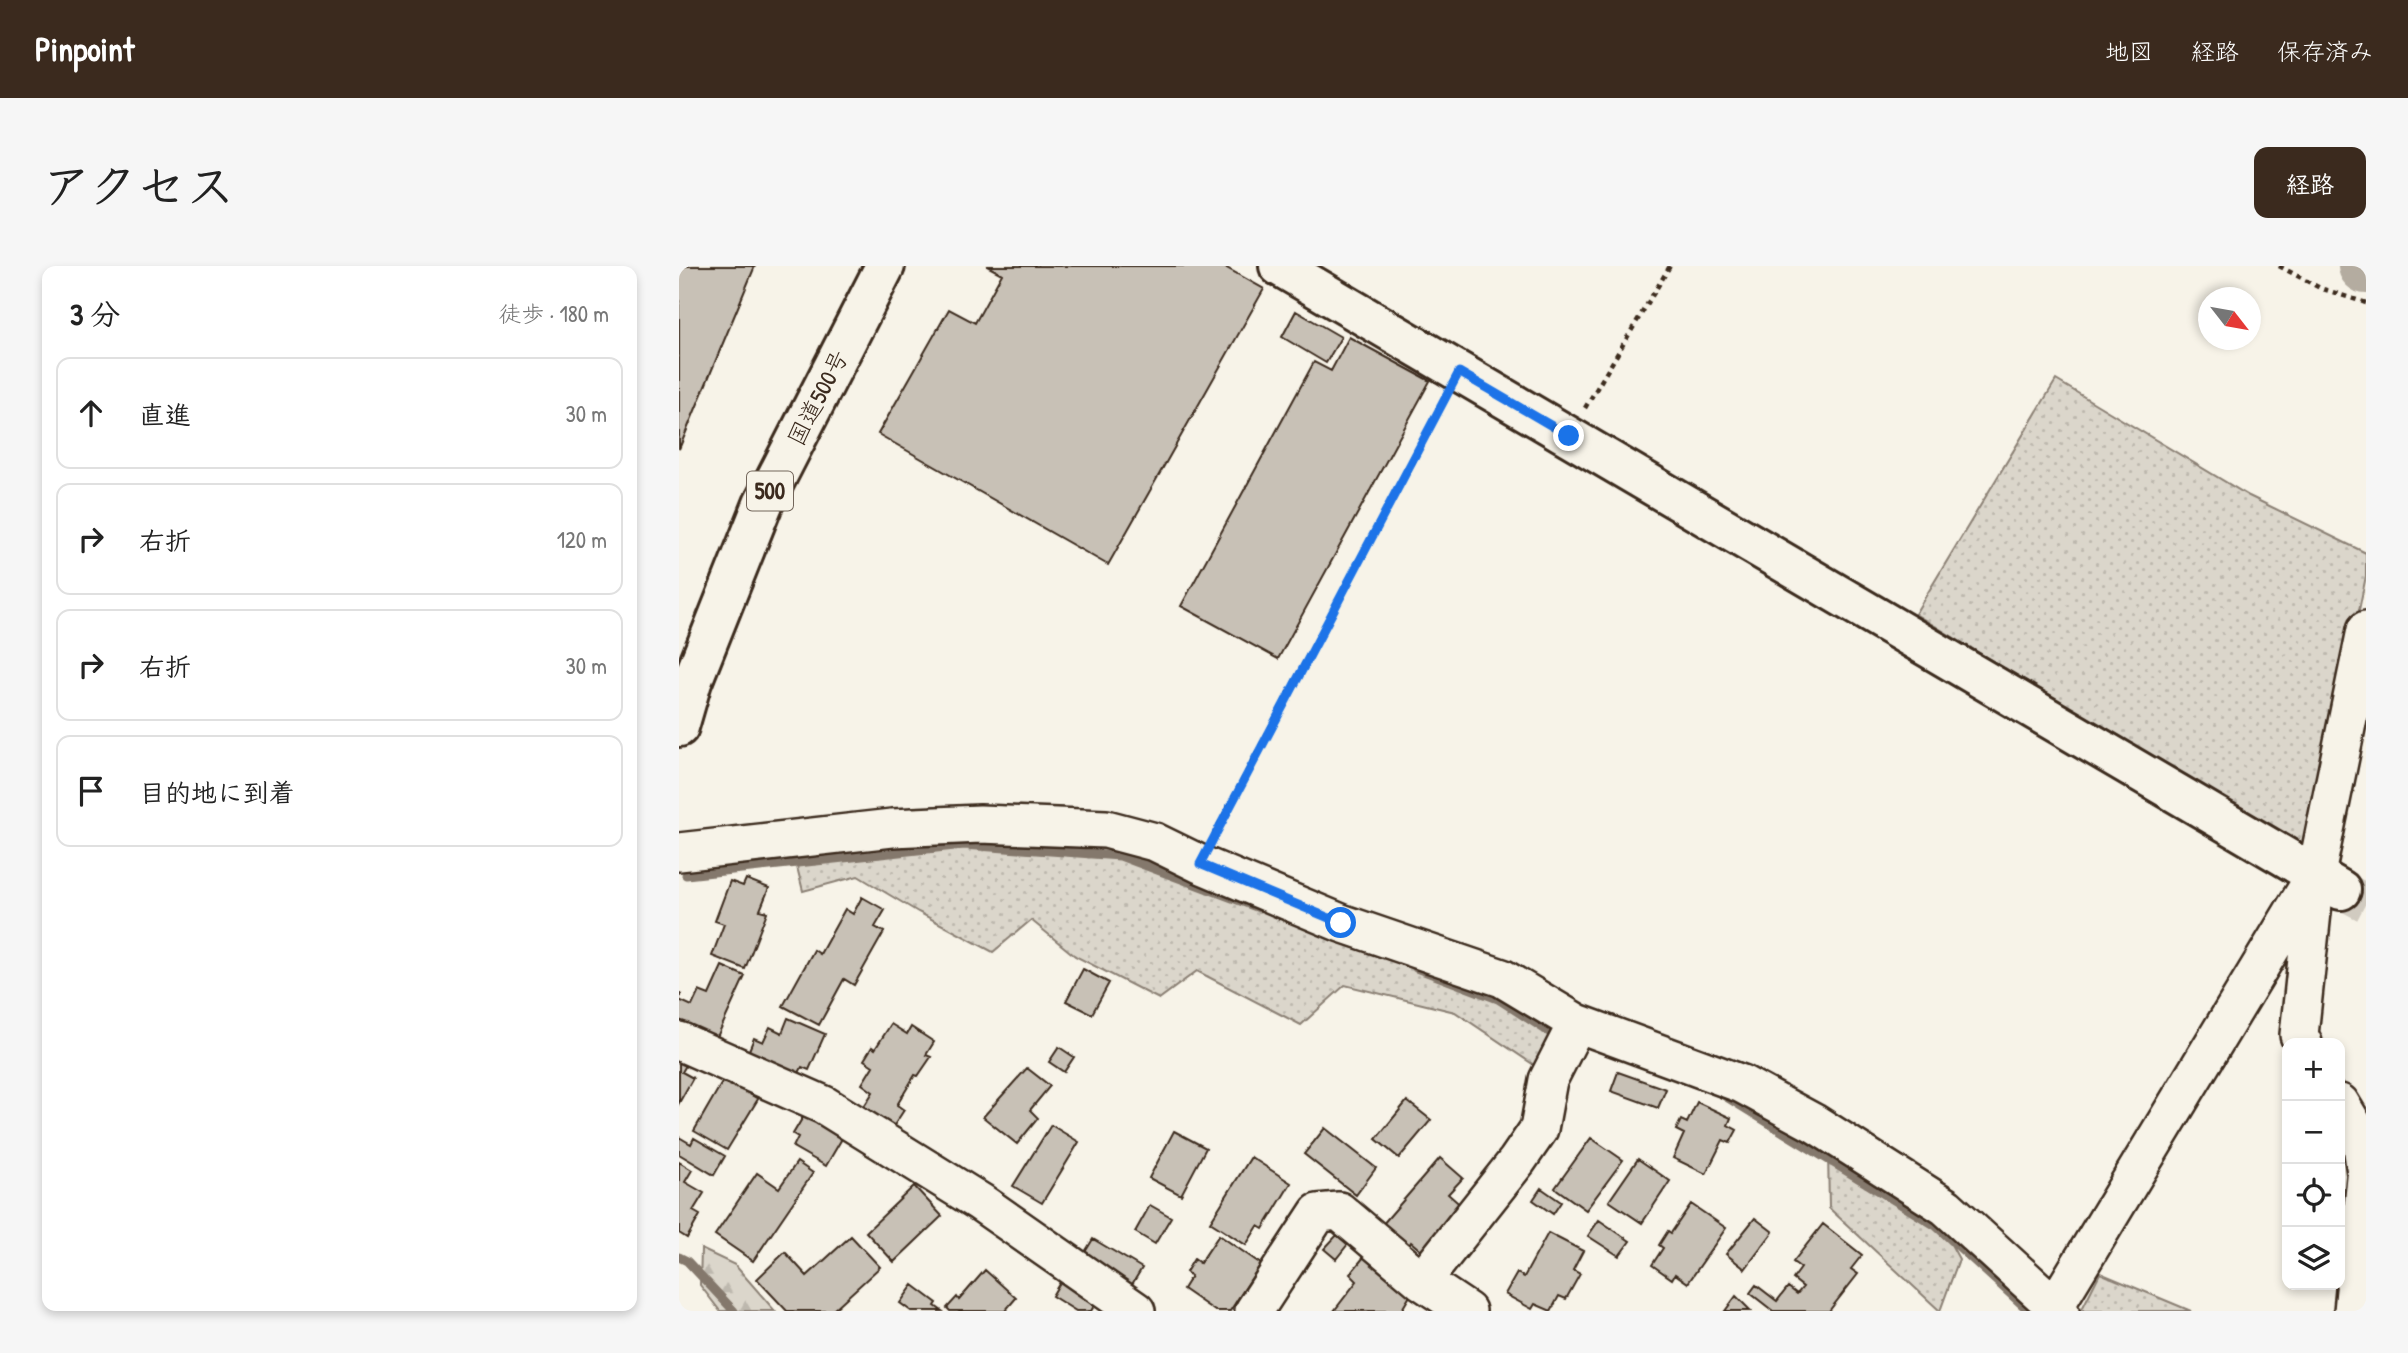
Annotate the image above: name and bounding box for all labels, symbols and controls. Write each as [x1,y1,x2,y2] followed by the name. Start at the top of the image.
[35,27,134,71] text: Pinpoint
[2105,35,2153,67] text: 地図
[2191,35,2239,67] text: 経路
[2277,35,2373,67] text: 保存済み
[2254,147,2366,218] button: 経路
[42,152,235,218] text: アクセス
[2198,287,2261,350] north arrow
[70,294,120,334] text: 3 分
[498,298,609,329] text: 徒歩 · 180 m
[779,344,855,451] street label: 国道500号
[72,394,110,432] icon: ahead
[139,397,191,432] text: 直進
[565,398,607,429] text: 30 m
[1553,420,1584,451] route end
[747,472,793,510] road number: 500
[72,520,110,558] icon: right
[139,523,191,558] text: 右折
[557,524,607,555] text: 120 m
[72,646,110,684] icon: right
[139,649,191,684] text: 右折
[565,650,607,681] text: 30 m
[72,772,110,810] icon: arrive
[139,775,295,810] text: 目的地に到着
[1325,907,1356,938] route start
[2282,1038,2345,1290] map controls
[2282,1038,2345,1101] button: +
[2282,1101,2345,1164] button: −
[2282,1164,2345,1227] button: locate
[2282,1227,2345,1290] button: layers

